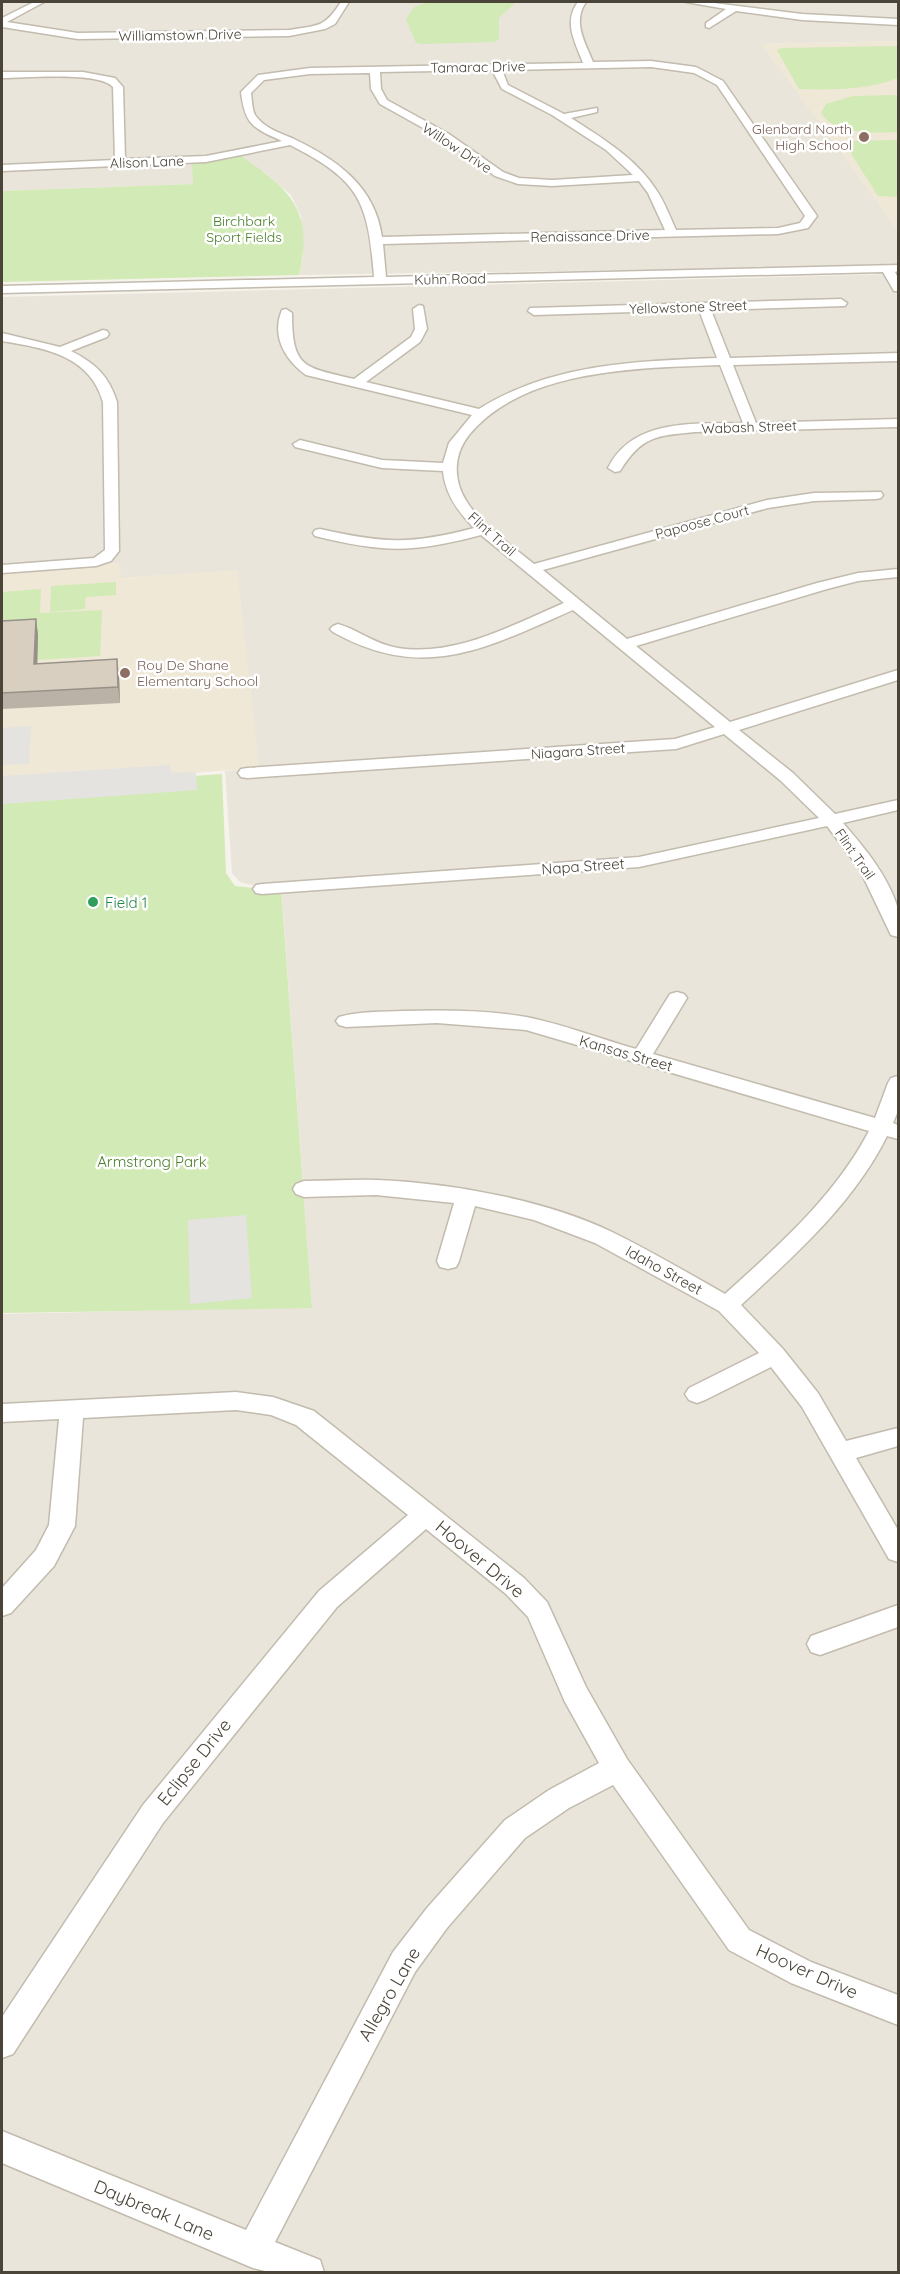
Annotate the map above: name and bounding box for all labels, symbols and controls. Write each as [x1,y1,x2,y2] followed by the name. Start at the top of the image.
[118,25,242,45] street label: Williamstown Drive
[430,57,526,77] street label: Tamarac Drive
[419,119,495,177] street label: Willow Drive
[752,120,852,154] place label: Glenbard North High School
[857,130,871,144] marker: Glenbard North High School
[110,152,184,172] street label: Alison Lane
[206,212,282,246] park label: Birchbark Sport Fields
[530,226,650,246] street label: Renaissance Drive
[414,269,486,289] street label: Kuhn Road
[629,296,748,318] street label: Yellowstone Street
[701,416,797,438] street label: Wabash Street
[653,501,751,543] street label: Papoose Court
[464,508,520,560] street label: Flint Trail
[137,656,258,690] place label: Roy De Shane Elementary School
[118,666,132,680] marker: Roy De Shane Elementary School
[530,739,626,763] street label: Niagara Street
[831,825,879,883] street label: Flint Trail
[541,854,625,878] street label: Napa Street
[105,893,147,912] place label: Field 1
[86,895,100,909] marker: Field 1
[577,1031,675,1075] street label: Kansas Street
[97,1152,207,1171] park label: Armstrong Park
[622,1241,706,1299] street label: Idaho Street
[431,1515,529,1603] street label: Hoover Drive
[152,1714,236,1810] street label: Eclipse Drive
[752,1938,862,2004] street label: Hoover Drive
[353,1943,425,2045] street label: Allegro Lane
[90,2174,218,2246] street label: Daybreak Lane

